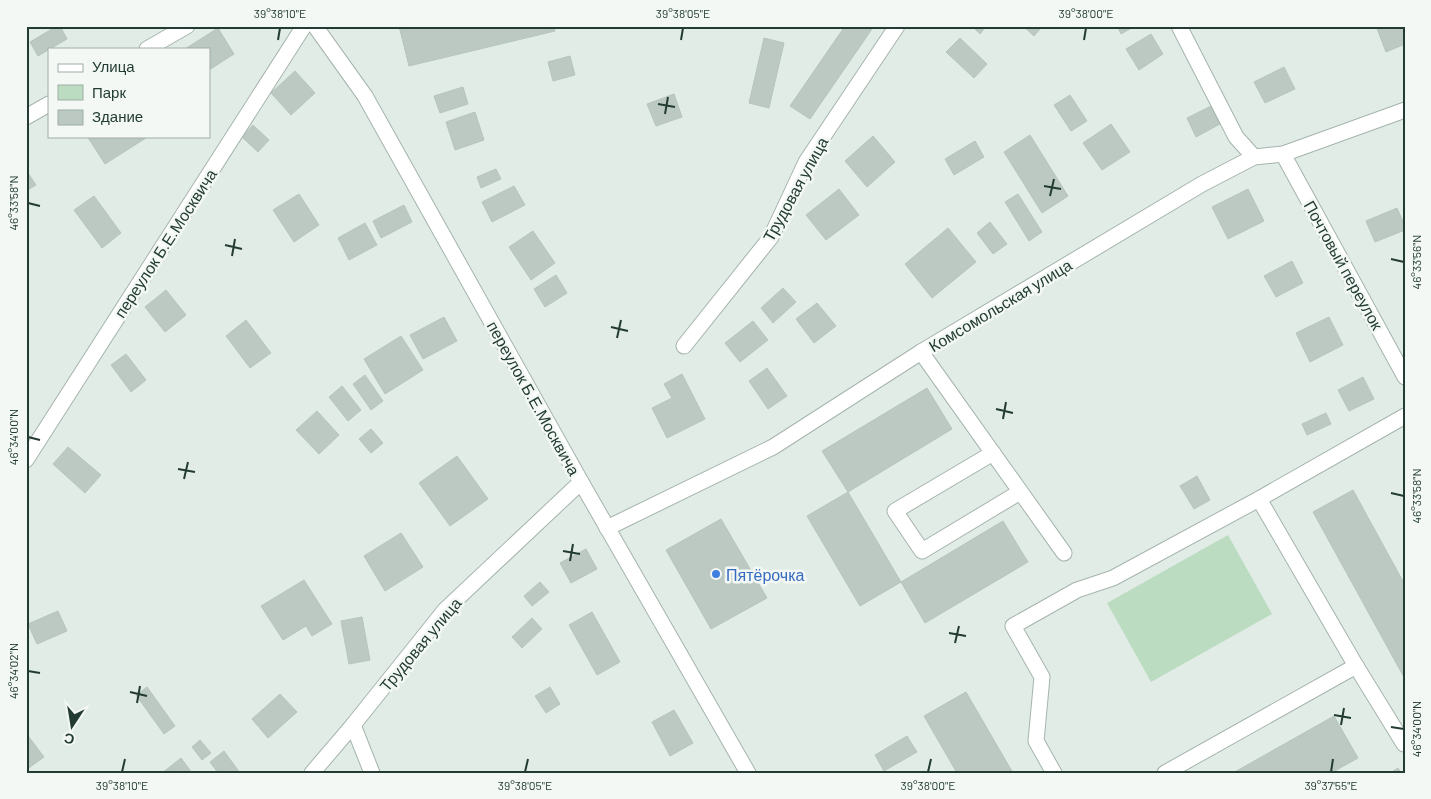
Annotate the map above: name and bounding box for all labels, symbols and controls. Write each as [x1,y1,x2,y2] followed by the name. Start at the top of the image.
[254,6,306,20] text: 39°38'10"E
[656,6,710,20] text: 39°38'05"E
[1059,6,1114,20] text: 39°38'00"E
[48,48,210,138] legend
[92,57,135,75] text: Улица
[92,83,126,101] text: Парк
[92,107,143,125] text: Здание
[758,133,832,244] street label: Трудовая улица
[110,165,220,321] street label: переулок Б.Е.Москвича
[6,176,20,231] text: 46°33'58"N
[1301,197,1388,334] street label: Почтовый переулок
[1409,235,1423,289] text: 46°33'56"N
[925,255,1075,355] street label: Комсомольская улица
[484,317,584,479] street label: переулок Б.Е.Москвича
[6,409,20,465] text: 46°34'00"N
[1409,469,1423,524] text: 46°33'58"N
[726,565,805,584] place label: Пятёрочка
[710,568,722,580] marker: Пятёрочка
[375,593,465,695] street label: Трудовая улица
[6,643,20,699] text: 46°34'02"N
[1409,701,1423,757] text: 46°34'00"N
[48,702,98,752] north arrow
[62,730,76,749] text: С
[96,778,148,792] text: 39°38'10"E
[498,778,552,792] text: 39°38'05"E
[901,778,956,792] text: 39°38'00"E
[1304,778,1358,792] text: 39°37'55"E

